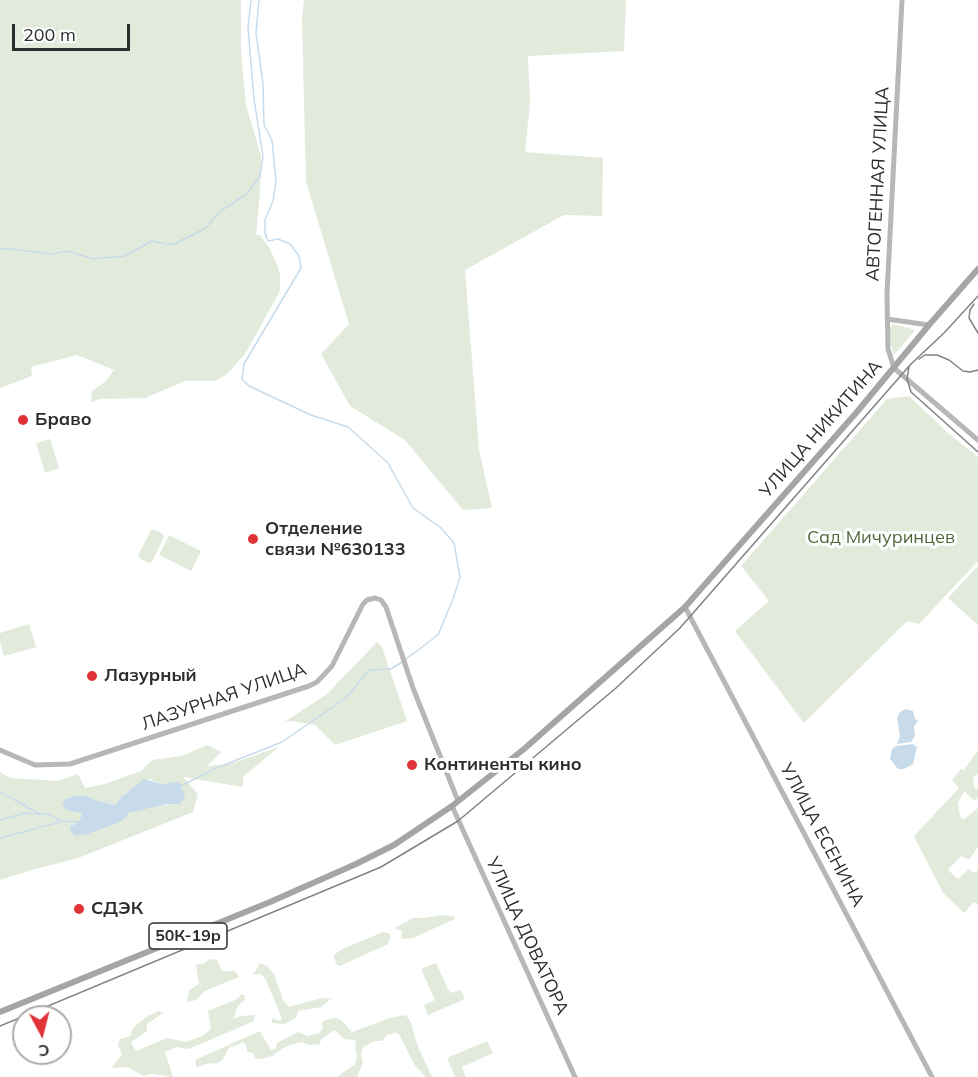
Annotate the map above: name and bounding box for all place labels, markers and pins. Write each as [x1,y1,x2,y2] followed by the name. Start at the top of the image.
[35,409,92,431] place label: Браво
[16,413,30,427] marker: Браво
[265,518,405,560] place label: Отделение связи №630133
[246,532,260,546] marker: Отделение связи №630133
[104,665,197,687] place label: Лазурный
[85,669,99,683] marker: Лазурный
[424,754,582,776] place label: Континенты кино
[405,758,419,772] marker: Континенты кино
[91,898,143,920] place label: СДЭК
[72,902,86,916] marker: СДЭК

